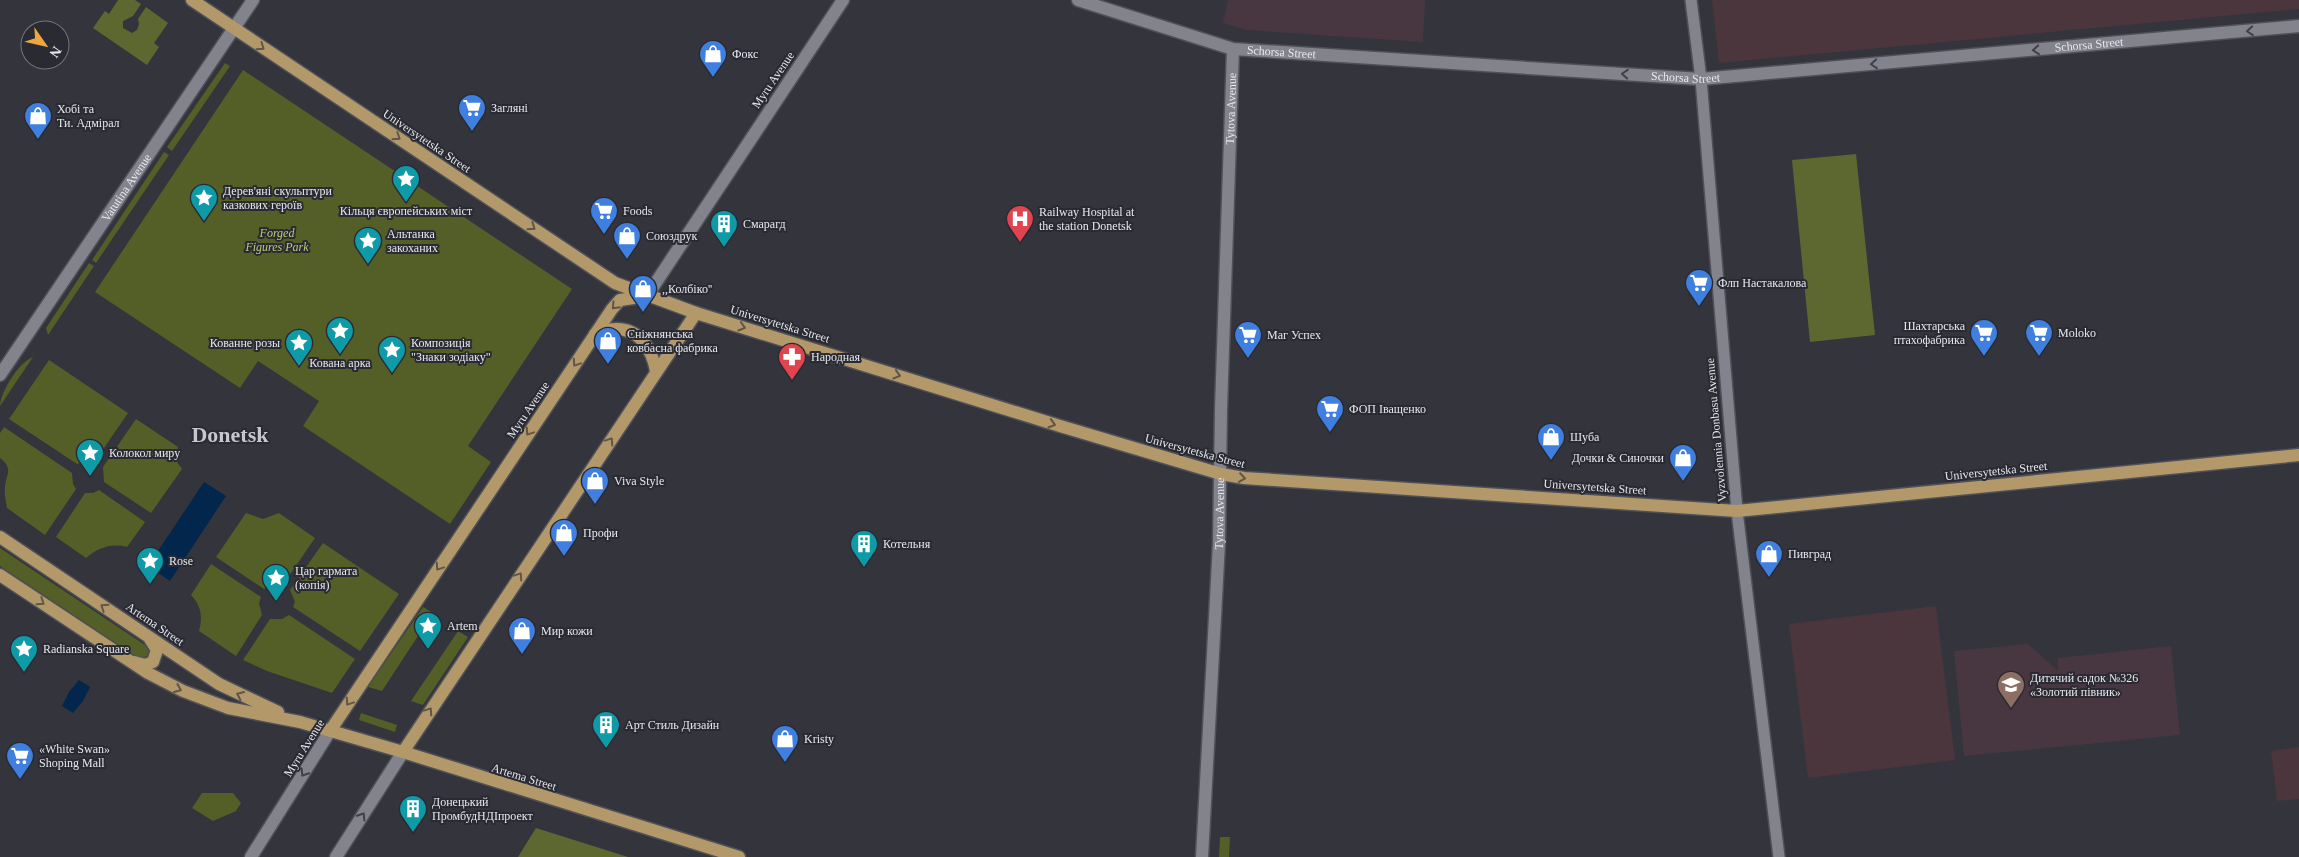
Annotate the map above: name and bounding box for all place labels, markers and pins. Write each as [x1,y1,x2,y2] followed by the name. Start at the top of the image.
[698,39,728,78] shop icon: Фокс
[732,47,758,61] place label: Фокс
[457,93,487,132] supermarket icon: Загляні
[23,101,53,140] shop icon: Хобі та Ти. Адмірал
[491,101,529,115] place label: Загляні
[57,102,120,130] place label: Хобі та Ти. Адмірал
[391,164,421,203] place icon: Кільця європейських міст
[189,183,219,222] place icon: Дерев'яні скульптури казкових героїв
[223,184,333,212] place label: Дерев'яні скульптури казкових героїв
[589,196,619,235] supermarket icon: Foods
[340,204,473,218] place label: Кільця європейських міст
[623,204,653,218] place label: Foods
[1005,204,1035,243] hospital icon: Railway Hospital at the station Donetsk
[1039,205,1135,233] place label: Railway Hospital at the station Donetsk
[709,209,739,248] building icon: Смарагд
[743,217,786,231] place label: Смарагд
[612,221,642,260] shop icon: Союздрук
[353,226,383,265] place icon: Альтанка закоханих
[387,227,438,255] place label: Альтанка закоханих
[646,229,697,243] place label: Союздрук
[1684,268,1714,307] supermarket icon: Флп Настакалова
[628,274,658,313] shop icon: ,,Колбіко''
[1718,276,1807,290] place label: Флп Настакалова
[662,282,712,296] place label: ,,Колбіко''
[325,316,355,355] place icon: Кована арка
[1969,318,1999,357] supermarket icon: Шахтарська птахофабрика
[2024,318,2054,357] supermarket icon: Moloko
[1894,319,1966,347] place label: Шахтарська птахофабрика
[1233,320,1263,359] supermarket icon: Маг Успех
[593,326,623,365] shop icon: Сніжнянська ковбасна фабрика
[2058,326,2096,340] place label: Moloko
[627,327,719,355] place label: Сніжнянська ковбасна фабрика
[284,328,314,367] place icon: Кованне розы
[1267,328,1321,342] place label: Маг Успех
[377,335,407,374] place icon: Композиція "Знаки зодіаку"
[210,336,280,350] place label: Кованне розы
[411,336,491,364] place label: Композиція "Знаки зодіаку"
[777,342,807,381] pharmacy icon: Народная
[811,350,861,364] place label: Народная
[309,356,371,370] place label: Кована арка
[1315,394,1345,433] supermarket icon: ФОП Іващенко
[1349,402,1426,416] place label: ФОП Іващенко
[1536,422,1566,461] shop icon: Шуба
[1570,430,1600,444] place label: Шуба
[75,438,105,477] place icon: Колокол миру
[1668,443,1698,482] shop icon: Дочки & Синочки
[109,446,180,460] place label: Колокол миру
[1572,451,1665,465] place label: Дочки & Синочки
[580,466,610,505] shop icon: Viva Style
[614,474,664,488] place label: Viva Style
[549,518,579,557] shop icon: Профи
[583,526,618,540] place label: Профи
[849,529,879,568] building icon: Котельня
[883,537,931,551] place label: Котельня
[1754,539,1784,578] shop icon: Пивград
[135,546,165,585] place icon: Rose
[1788,547,1831,561] place label: Пивград
[169,554,193,568] place label: Rose
[261,563,291,602] place icon: Цар гармата (копія)
[295,564,358,592] place label: Цар гармата (копія)
[413,611,443,650] place icon: Artem
[507,616,537,655] shop icon: Мир кожи
[447,619,478,633] place label: Artem
[541,624,593,638] place label: Мир кожи
[9,634,39,673] place icon: Radianska Square
[43,642,129,656] place label: Radianska Square
[1996,670,2026,709] school or university icon: Дитячий садок №326 «Золотий півник»
[2030,671,2138,699] place label: Дитячий садок №326 «Золотий півник»
[591,710,621,749] building icon: Арт Стиль Дизайн
[625,718,720,732] place label: Арт Стиль Дизайн
[770,724,800,763] shop icon: Kristy
[804,732,834,746] place label: Kristy
[5,741,35,780] supermarket icon: «White Swan» Shoping Mall
[39,742,110,770] place label: «White Swan» Shoping Mall
[398,794,428,833] building icon: Донецький ПромбудНДІпроект
[432,795,533,823] place label: Донецький ПромбудНДІпроект

